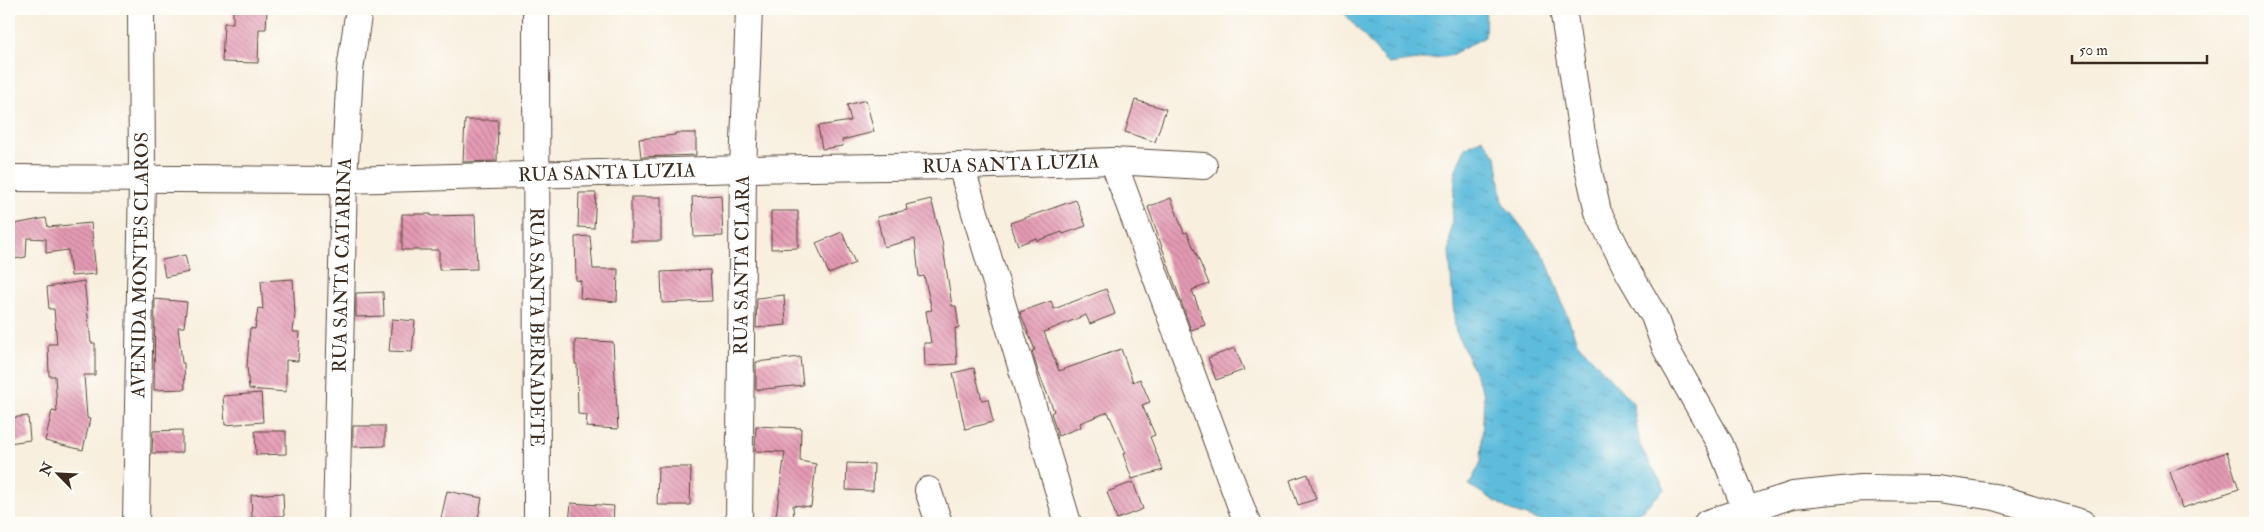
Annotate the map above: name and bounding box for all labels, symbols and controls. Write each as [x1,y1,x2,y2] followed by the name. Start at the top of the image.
[2072,32,2206,64] scale bar
[2079,41,2108,60] text: 50 m
[126,132,154,399] street label: AVENIDA MONTES CLAROS
[922,149,1100,179] street label: RUA SANTA LUZIA
[328,157,357,373] street label: RUA SANTA CATARINA
[518,158,696,187] street label: RUA SANTA LUZIA
[729,175,755,355] street label: RUA SANTA CLARA
[524,207,549,447] street label: RUA SANTA BERNADETE
[32,450,82,500] north arrow
[36,459,57,479] text: N

